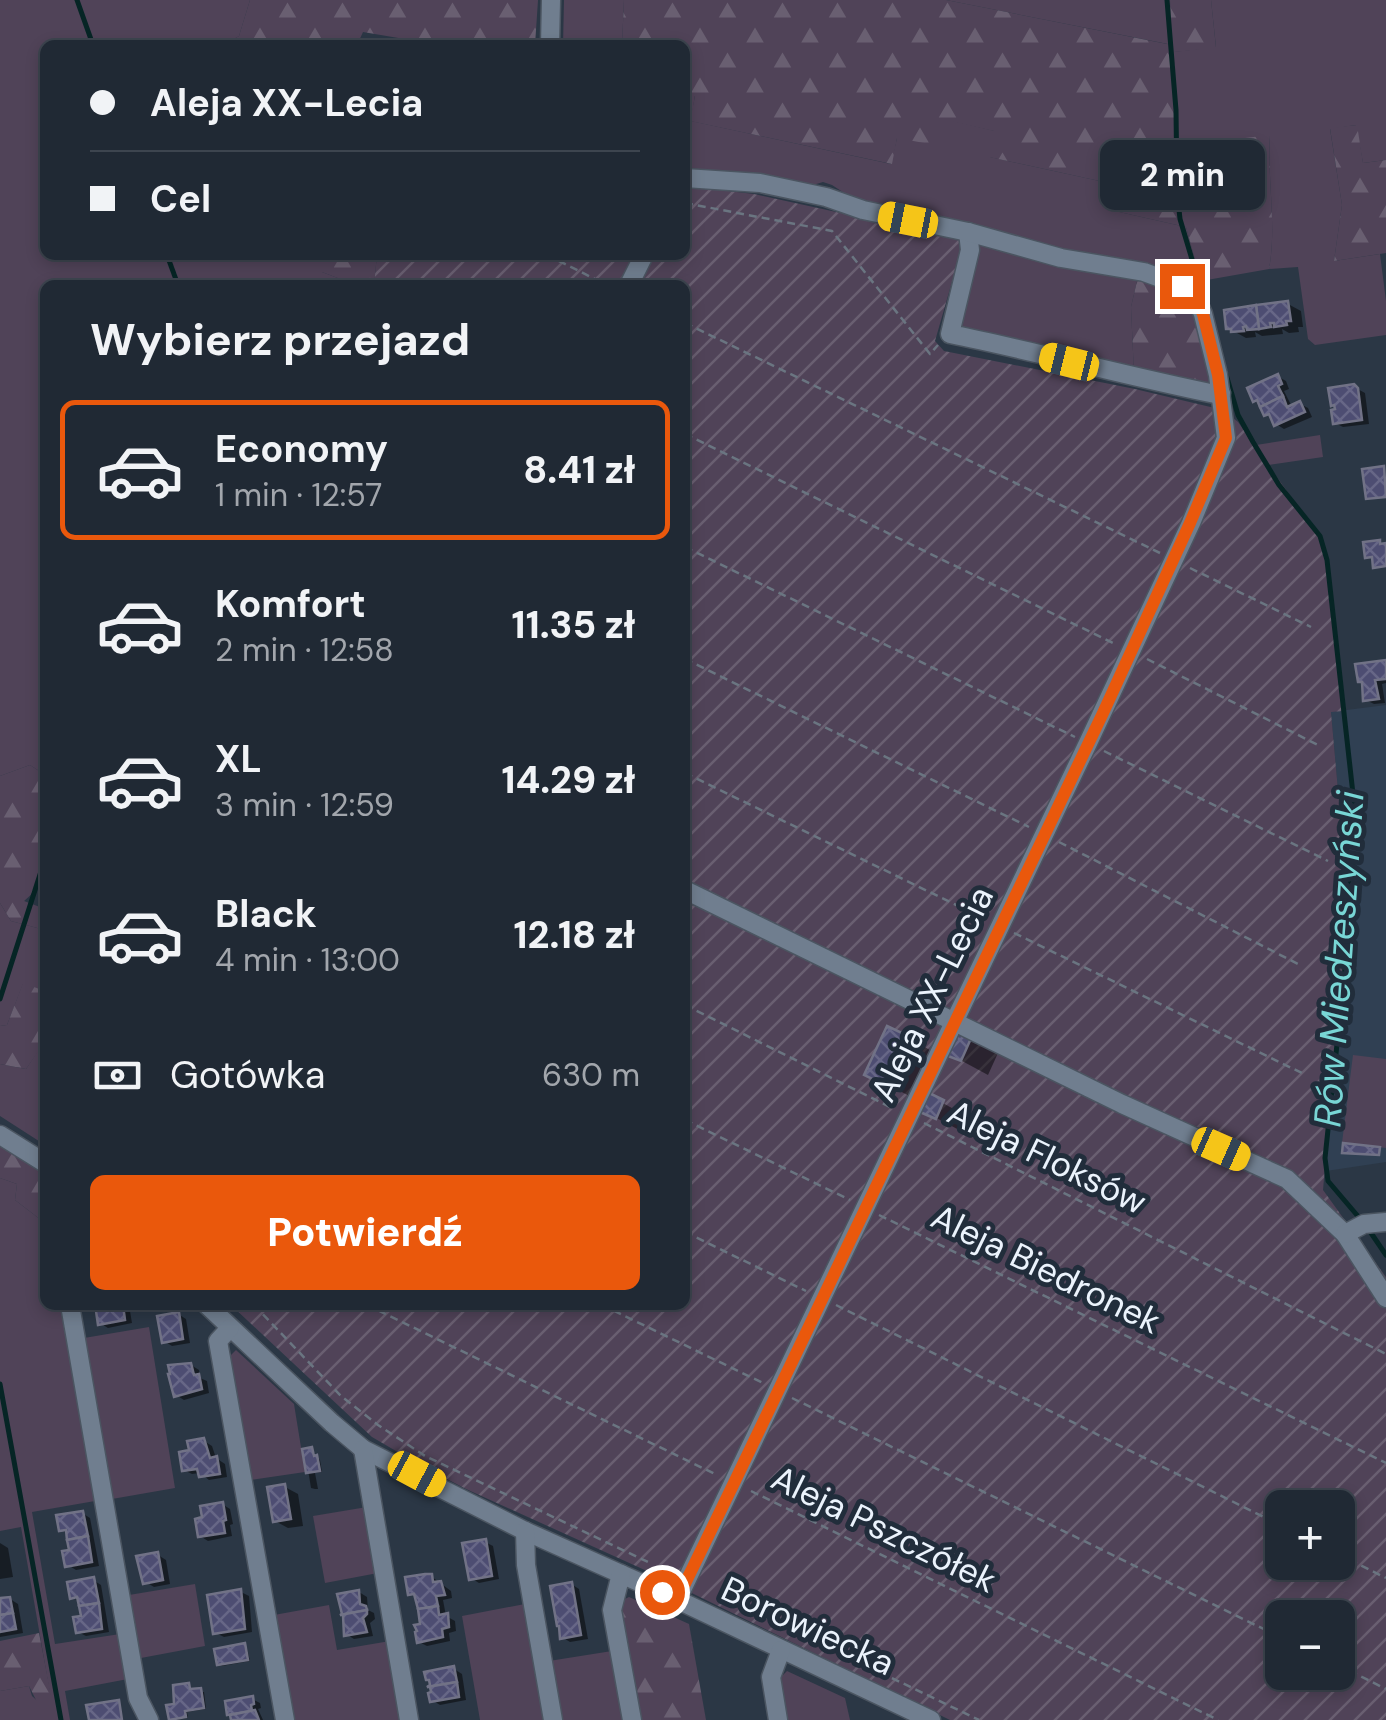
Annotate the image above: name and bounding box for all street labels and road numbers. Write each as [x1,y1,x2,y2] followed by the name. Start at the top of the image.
[860,879,1004,1109] street label: Aleja XX-Lecia
[940,1089,1154,1225] street label: Aleja Floksów
[924,1194,1169,1345] street label: Aleja Biedronek
[764,1455,1004,1603] street label: Aleja Pszczółek
[714,1566,902,1686] street label: Borowiecka

